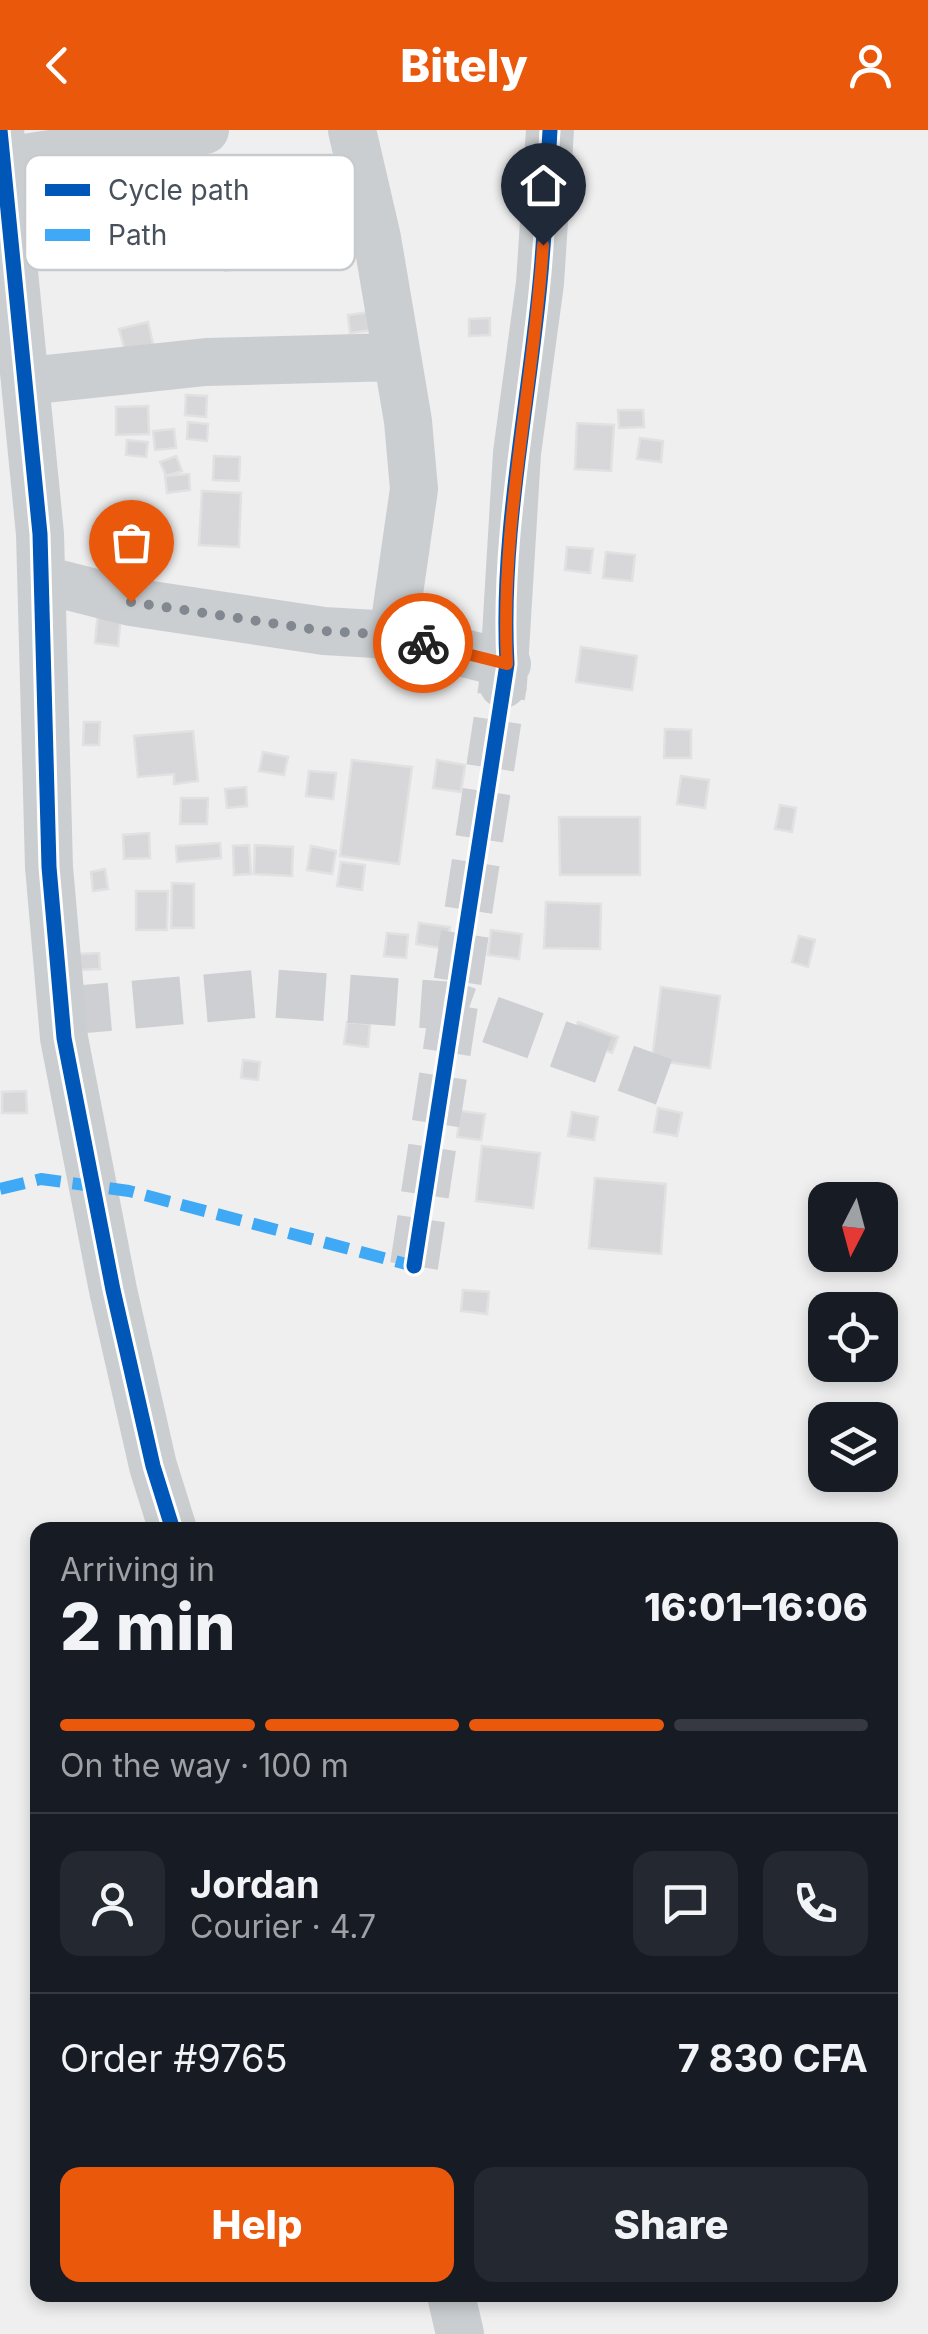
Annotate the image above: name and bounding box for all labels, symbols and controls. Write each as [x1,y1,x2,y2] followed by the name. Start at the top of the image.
[30,38,85,93] icon: back
[400,38,528,93] text: Bitely
[843,38,898,93] icon: person
[501,143,586,246] pin
[25,155,355,270] legend
[516,158,571,213] icon: home
[108,173,249,207] text: Cycle path
[108,218,167,252] text: Path
[89,500,174,603] pin
[104,515,159,570] icon: bag
[373,593,473,693] courier
[396,616,451,671] icon: bike
[808,1182,898,1272] north arrow
[808,1182,898,1492] map controls
[808,1292,898,1382] button: locate
[808,1402,898,1492] button: layers
[60,1550,215,1589] text: Arriving in
[644,1584,868,1630] text: 16:01–16:06
[60,1587,236,1666] text: 2 min
[60,1746,349,1785] text: On the way · 100 m
[60,1851,165,1956] button: person
[633,1851,738,1956] button: chat
[763,1851,868,1956] button: phone
[190,1861,320,1907] text: Jordan
[190,1907,376,1946] text: Courier · 4.7
[60,2035,288,2081] text: Order #9765
[678,2035,868,2081] text: 7 830 CFA
[60,2167,454,2282] button: Help
[474,2167,868,2282] button: Share

